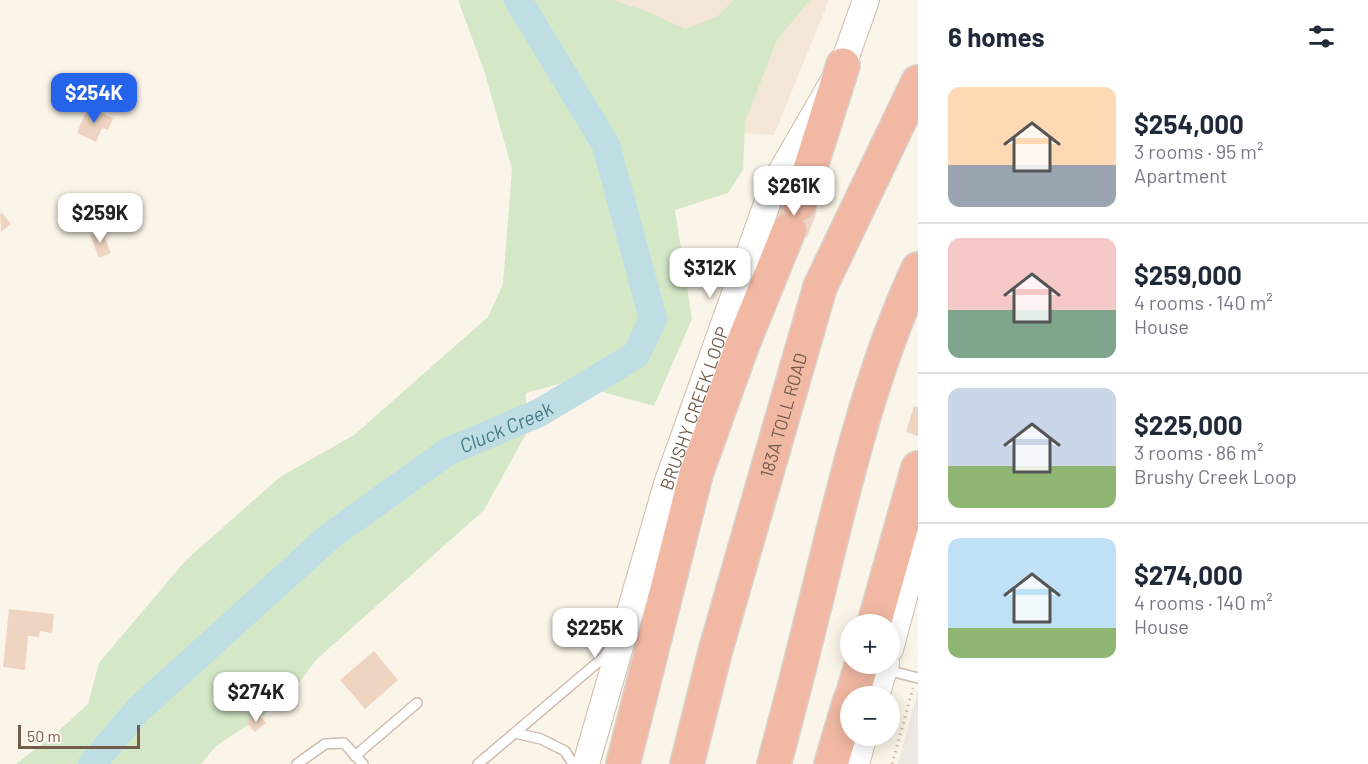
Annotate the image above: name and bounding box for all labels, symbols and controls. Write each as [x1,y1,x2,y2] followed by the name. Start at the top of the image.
[1305,20,1338,53] icon: filters
[948,21,1045,52] text: 6 homes
[52,73,136,124] pin: $254K
[65,80,123,104] text: $254K
[1134,108,1244,139] text: $254,000
[996,111,1068,183] icon: home
[1134,139,1263,163] text: 3 rooms · 95 m²
[1134,163,1227,187] text: Apartment
[752,166,836,217] pin: $261K
[768,173,820,197] text: $261K
[58,193,142,244] pin: $259K
[72,200,128,224] text: $259K
[668,248,752,299] pin: $312K
[684,255,736,279] text: $312K
[1134,259,1242,290] text: $259,000
[996,262,1068,334] icon: home
[1134,290,1273,314] text: 4 rooms · 140 m²
[1134,314,1189,338] text: House
[655,324,733,493] street label: BRUSHY CREEK LOOP
[755,350,811,480] street label: 183A TOLL ROAD
[455,395,557,458] water label: Cluck Creek
[1134,409,1243,440] text: $225,000
[996,412,1068,484] icon: home
[1134,440,1263,464] text: 3 rooms · 86 m²
[1134,464,1297,488] text: Brushy Creek Loop
[1134,559,1243,590] text: $274,000
[996,562,1068,634] icon: home
[1134,590,1273,614] text: 4 rooms · 140 m²
[553,608,637,659] pin: $225K
[840,614,900,746] map controls
[840,614,900,674] button: +
[1134,614,1189,638] text: House
[566,615,624,639] text: $225K
[214,672,298,723] pin: $274K
[227,679,285,703] text: $274K
[840,686,900,746] button: −
[18,722,140,750] scale bar
[27,726,61,745] text: 50 m

